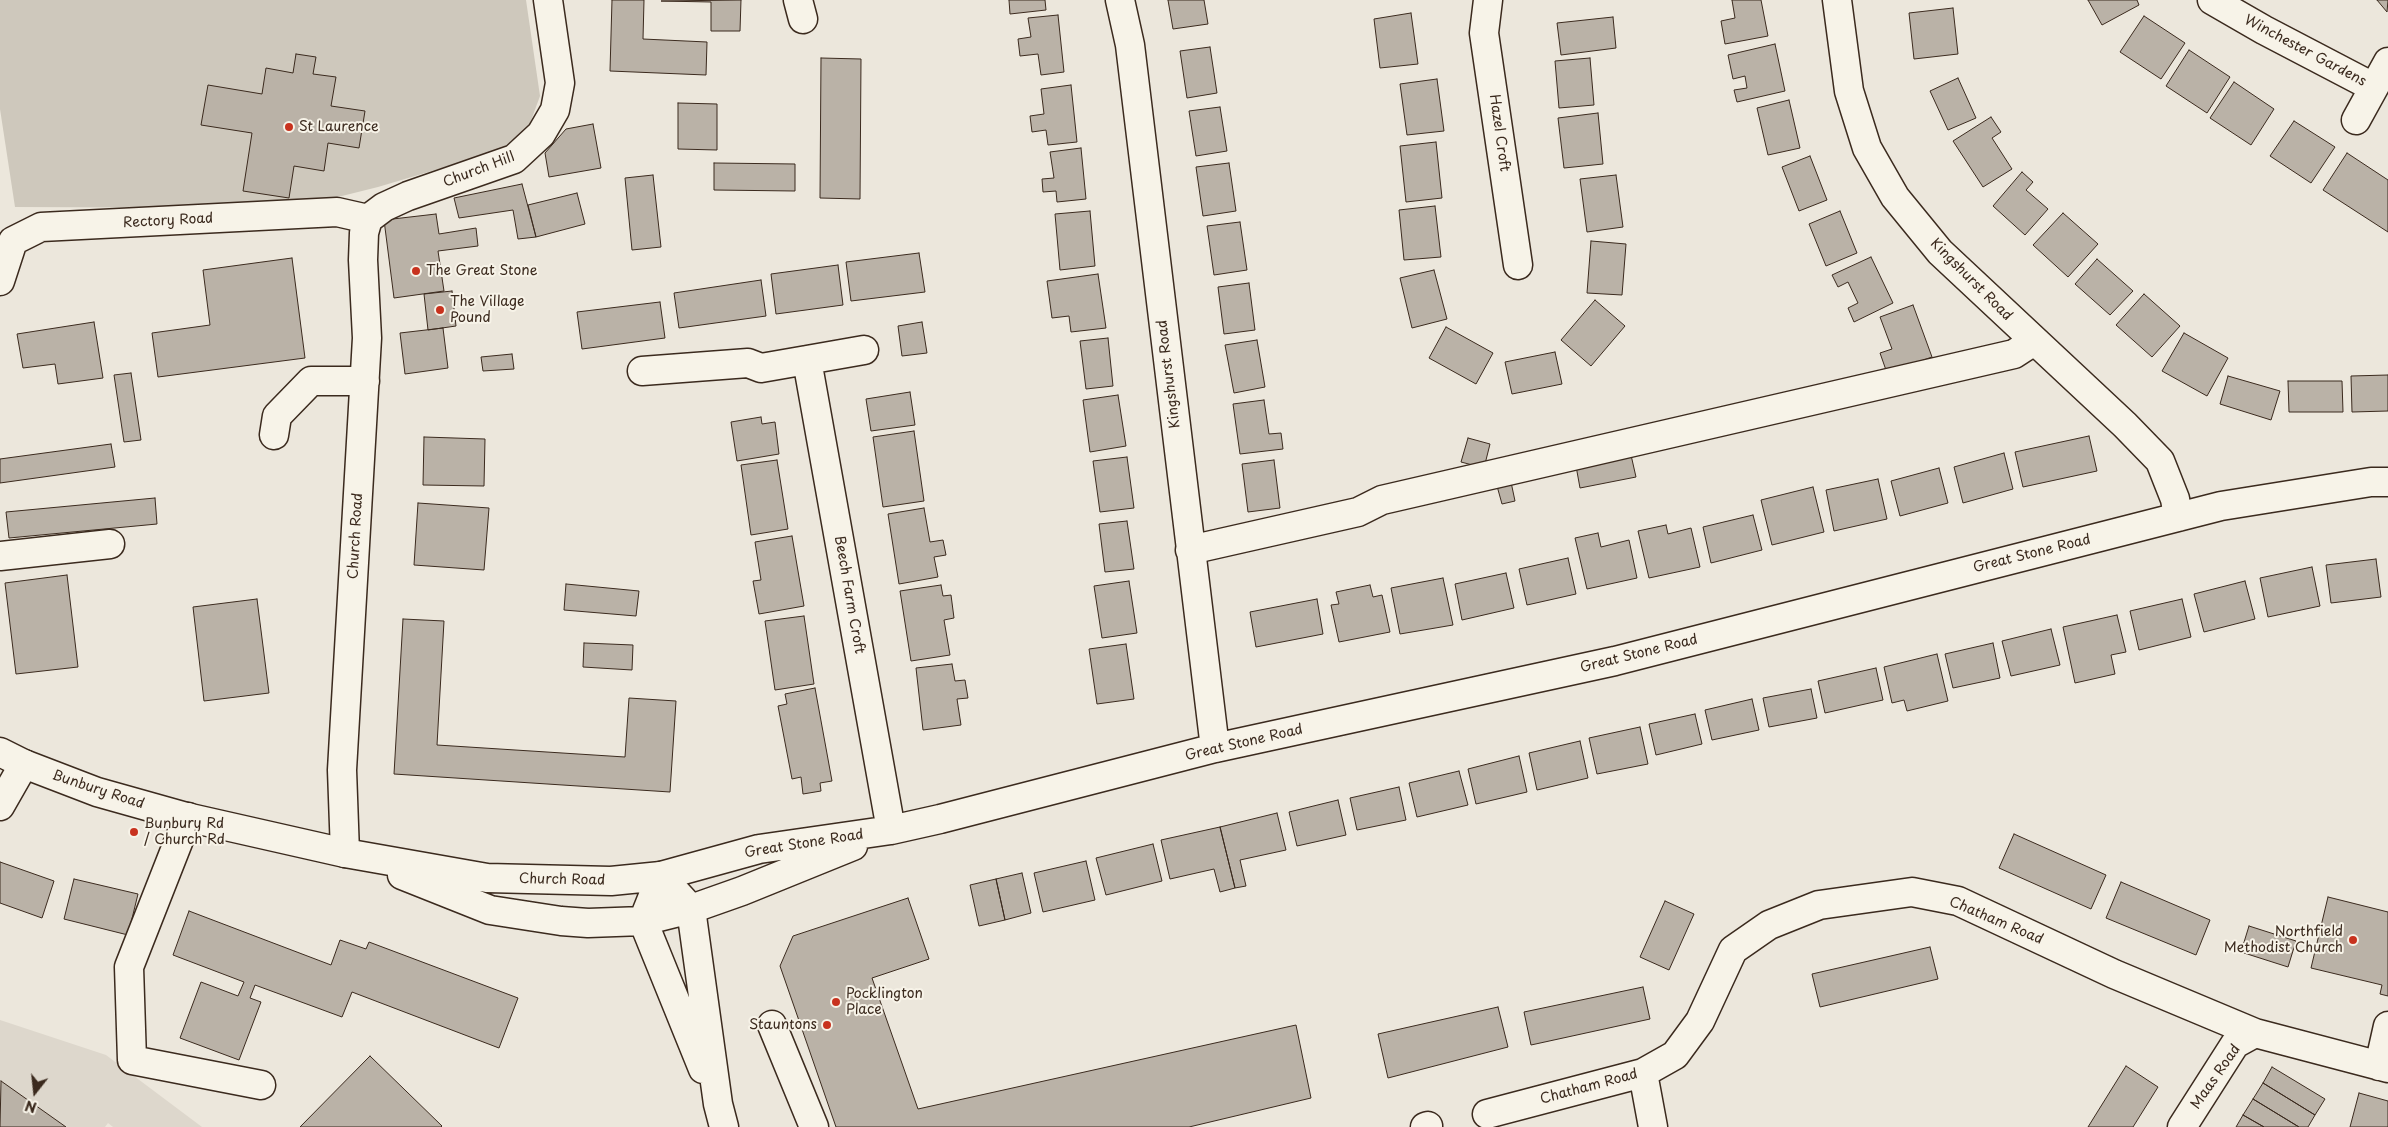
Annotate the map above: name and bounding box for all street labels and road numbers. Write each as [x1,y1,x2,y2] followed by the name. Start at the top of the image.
[2241,12,2369,90] street label: Winchester Gardens
[1485,93,1513,173] street label: Hazel Croft
[441,149,517,191] street label: Church Hill
[122,210,214,232] street label: Rectory Road
[1926,235,2016,325] street label: Kingshurst Road
[1154,319,1184,429] street label: Kingshurst Road
[345,492,367,580] street label: Church Road
[1972,531,2092,577] street label: Great Stone Road
[830,535,868,655] street label: Beech Farm Croft
[1579,631,1699,677] street label: Great Stone Road
[1183,721,1305,765] street label: Great Stone Road
[50,767,146,813] street label: Bunbury Road
[743,826,865,862] street label: Great Stone Road
[519,871,605,889] street label: Church Road
[1946,894,2046,948] street label: Chatham Road
[2188,1041,2244,1113] street label: Maas Road
[1538,1066,1640,1108] street label: Chatham Road

